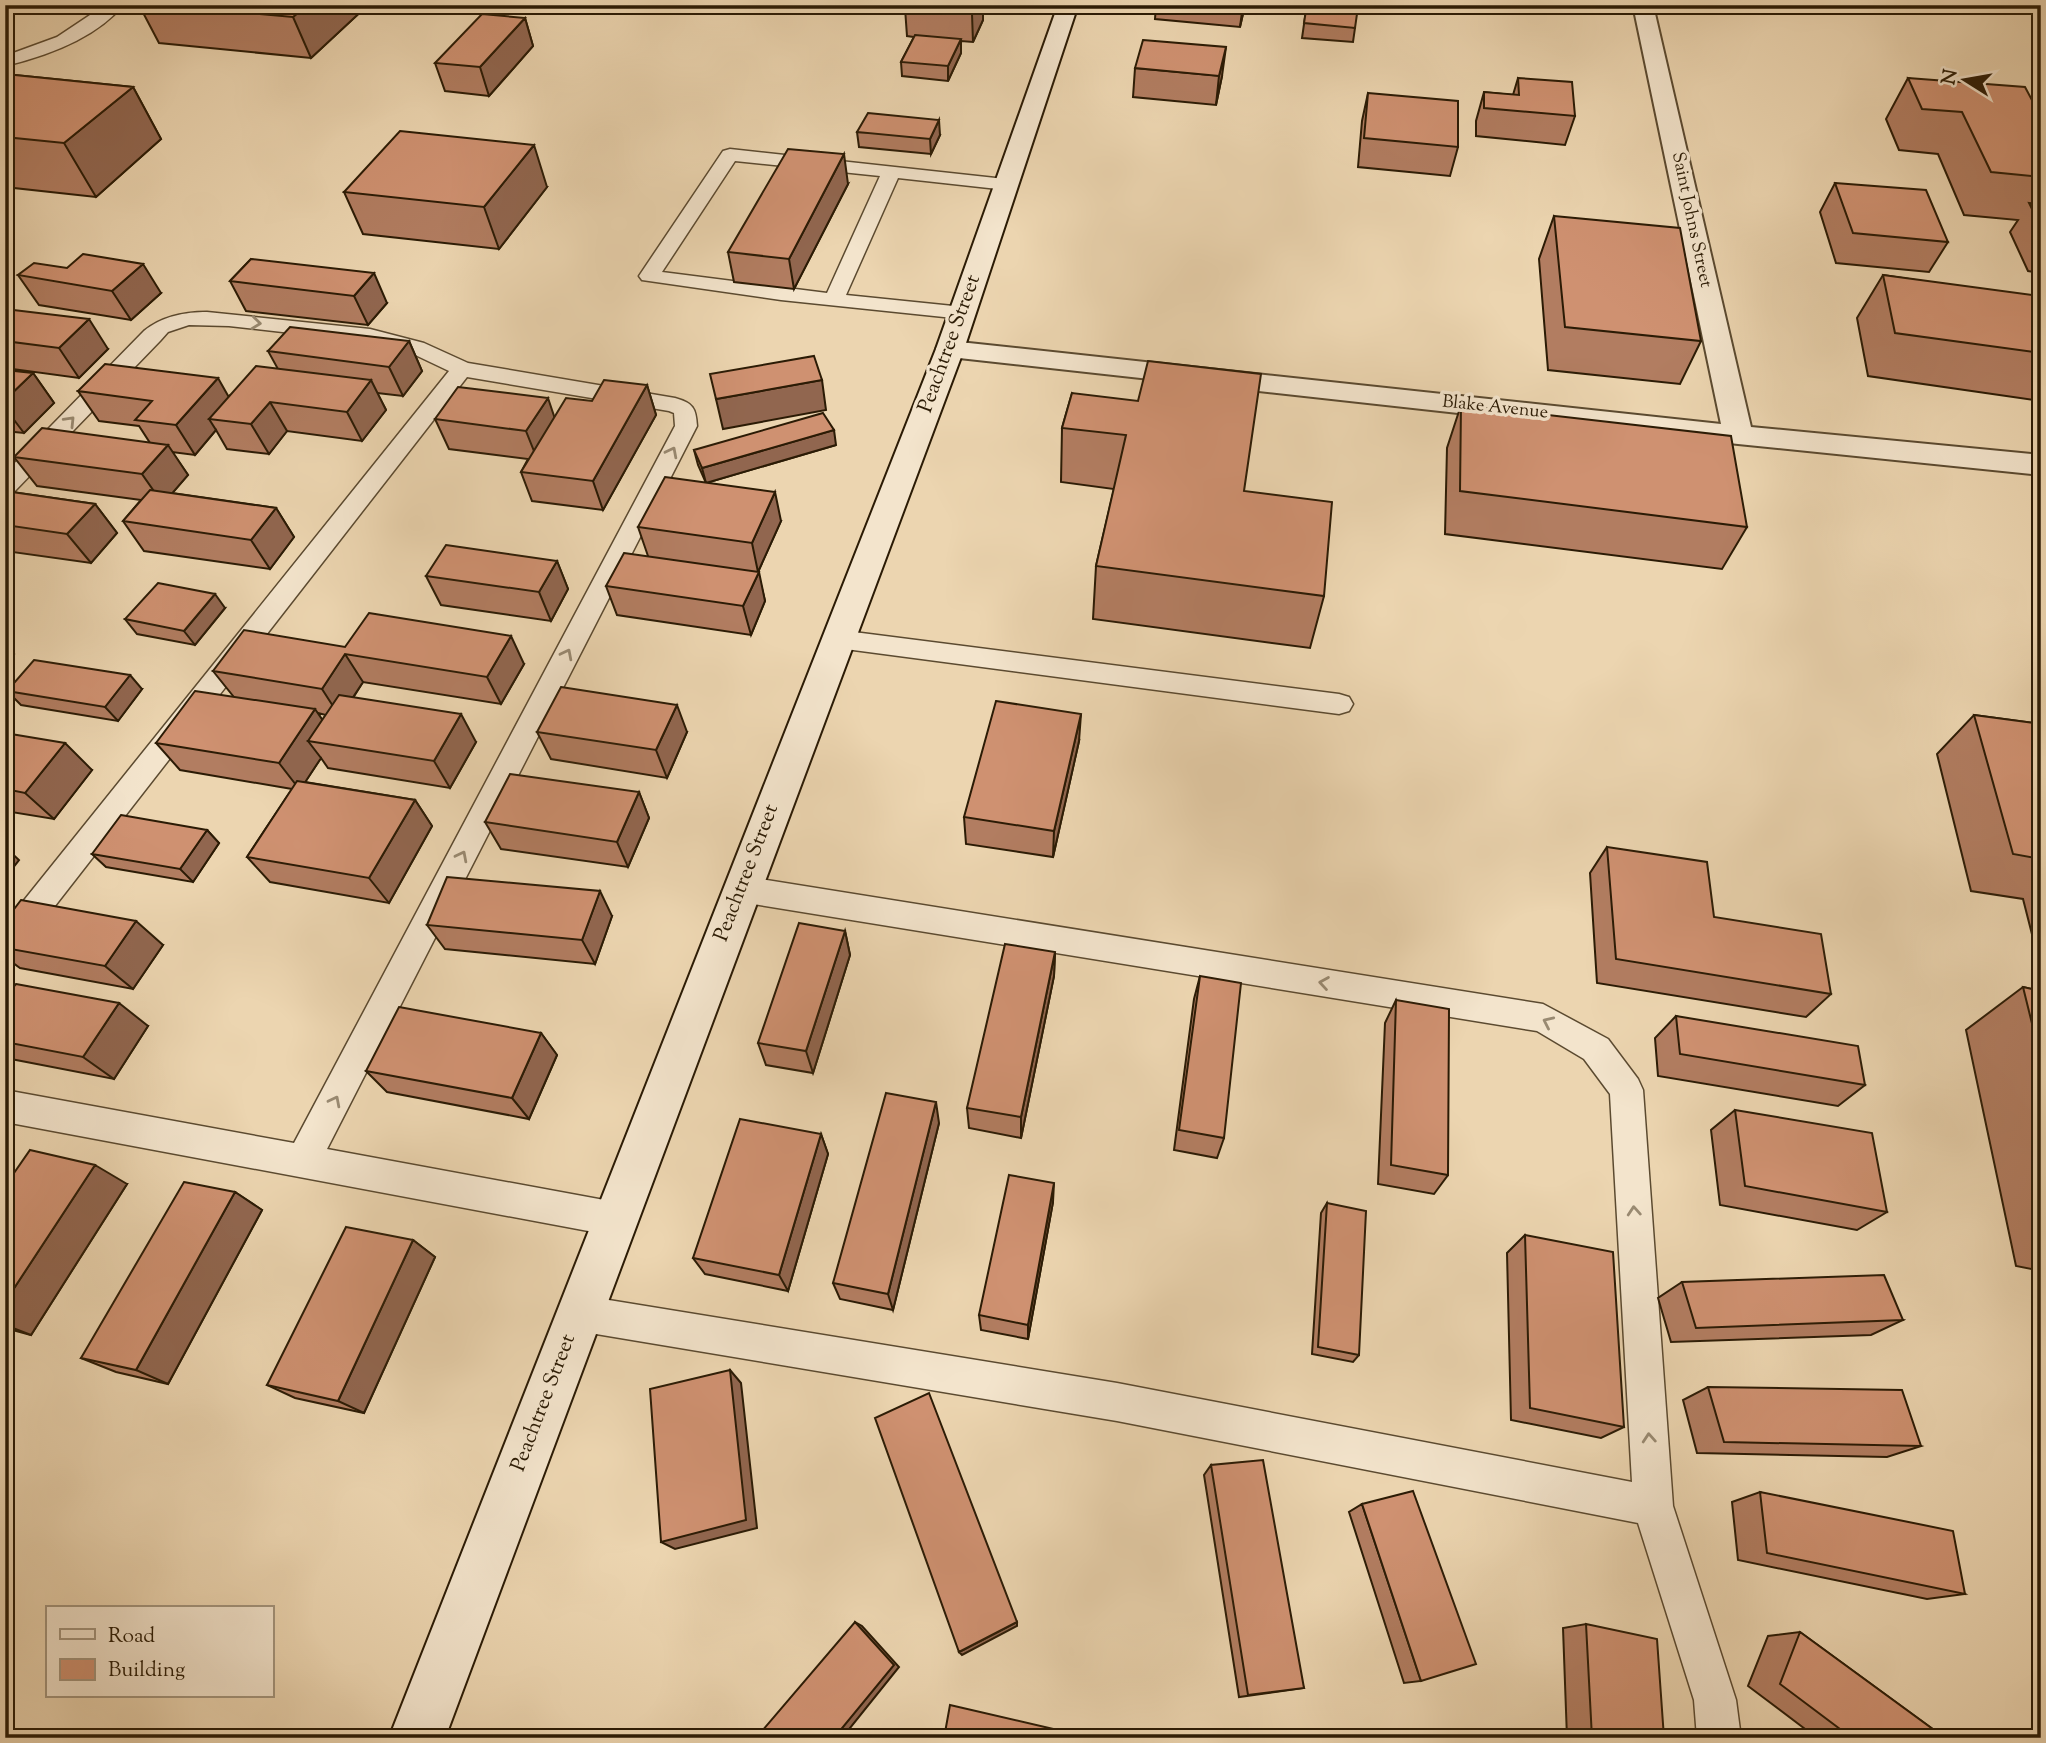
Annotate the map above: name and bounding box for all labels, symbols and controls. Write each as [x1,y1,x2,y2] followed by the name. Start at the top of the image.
[1930,46,2000,116] north arrow
[1936,67,1965,87] text: N
[1664,150,1718,290] street label: Saint Johns Street
[911,271,989,417] street label: Peachtree Street
[250,316,262,331] one-way arrow
[1441,390,1549,426] street label: Blake Avenue
[61,416,74,429] one-way arrow
[664,447,678,459] one-way arrow
[559,649,573,661] one-way arrow
[707,800,787,946] street label: Peachtree Street
[454,850,468,863] one-way arrow
[1318,976,1330,991] one-way arrow
[1542,1017,1555,1030] one-way arrow
[326,1096,340,1108] one-way arrow
[1626,1206,1641,1217] one-way arrow
[504,1330,584,1476] street label: Peachtree Street
[1641,1433,1656,1444] one-way arrow
[46,1606,273,1698] legend
[108,1622,155,1652] text: Road
[108,1656,185,1686] text: Building

